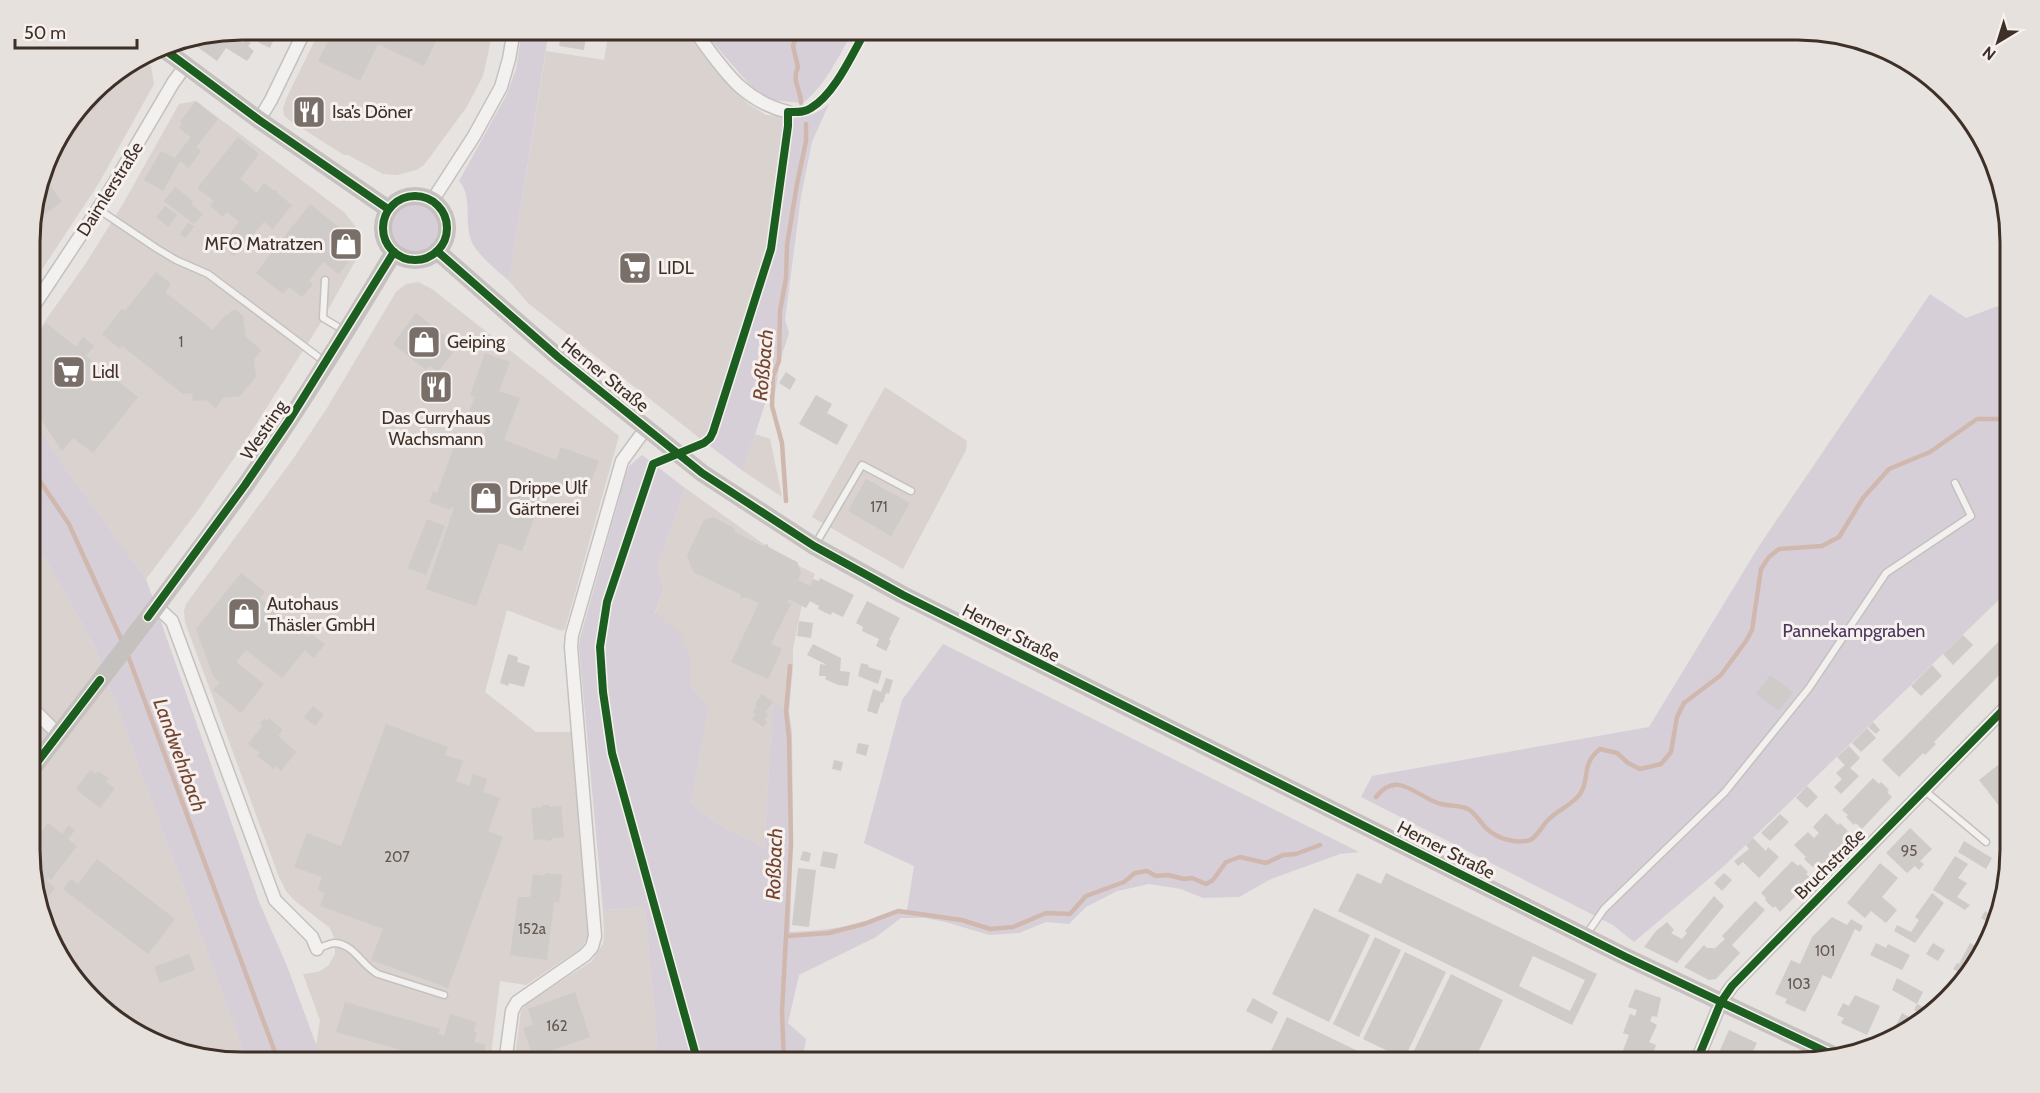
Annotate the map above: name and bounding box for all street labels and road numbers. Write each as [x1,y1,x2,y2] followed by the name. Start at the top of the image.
[72,138,148,240] street label: Daimlerstraße
[557,333,653,417] street label: Herner Straße
[236,395,293,464] street label: Westring
[959,599,1063,667] street label: Herner Straße
[1394,816,1498,884] street label: Herner Straße
[1790,824,1870,904] street label: Bruchstraße

